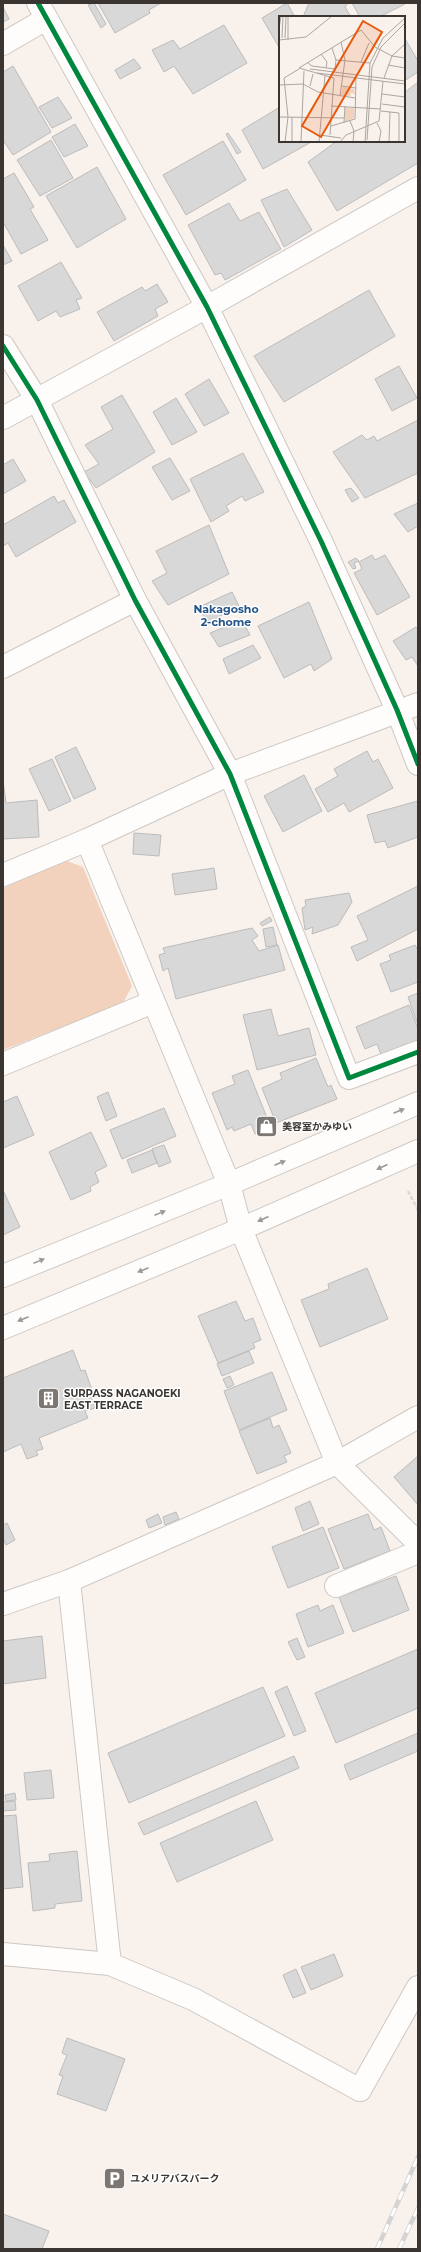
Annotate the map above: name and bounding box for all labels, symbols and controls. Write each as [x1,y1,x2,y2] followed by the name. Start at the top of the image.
[279,16,405,142] inset map
[193,602,259,629] district label: Nakagosho 2-chome
[393,1108,405,1115] one-way arrow
[254,1113,280,1139] shop icon: 美容室かみゆい
[282,1120,352,1133] place label: 美容室かみゆい
[274,1159,286,1165] one-way arrow
[377,1164,388,1170] one-way arrow
[154,1209,166,1215] one-way arrow
[258,1216,269,1222] one-way arrow
[34,1258,46,1264] one-way arrow
[137,1267,149,1273] one-way arrow
[17,1317,29,1323] one-way arrow
[35,1386,61,1412] building icon: SURPASS NAGANOEKI EAST TERRACE
[64,1387,181,1412] place label: SURPASS NAGANOEKI EAST TERRACE
[102,2165,128,2191] parking icon: ユメリアバスパーク
[130,2172,220,2185] place label: ユメリアバスパーク

